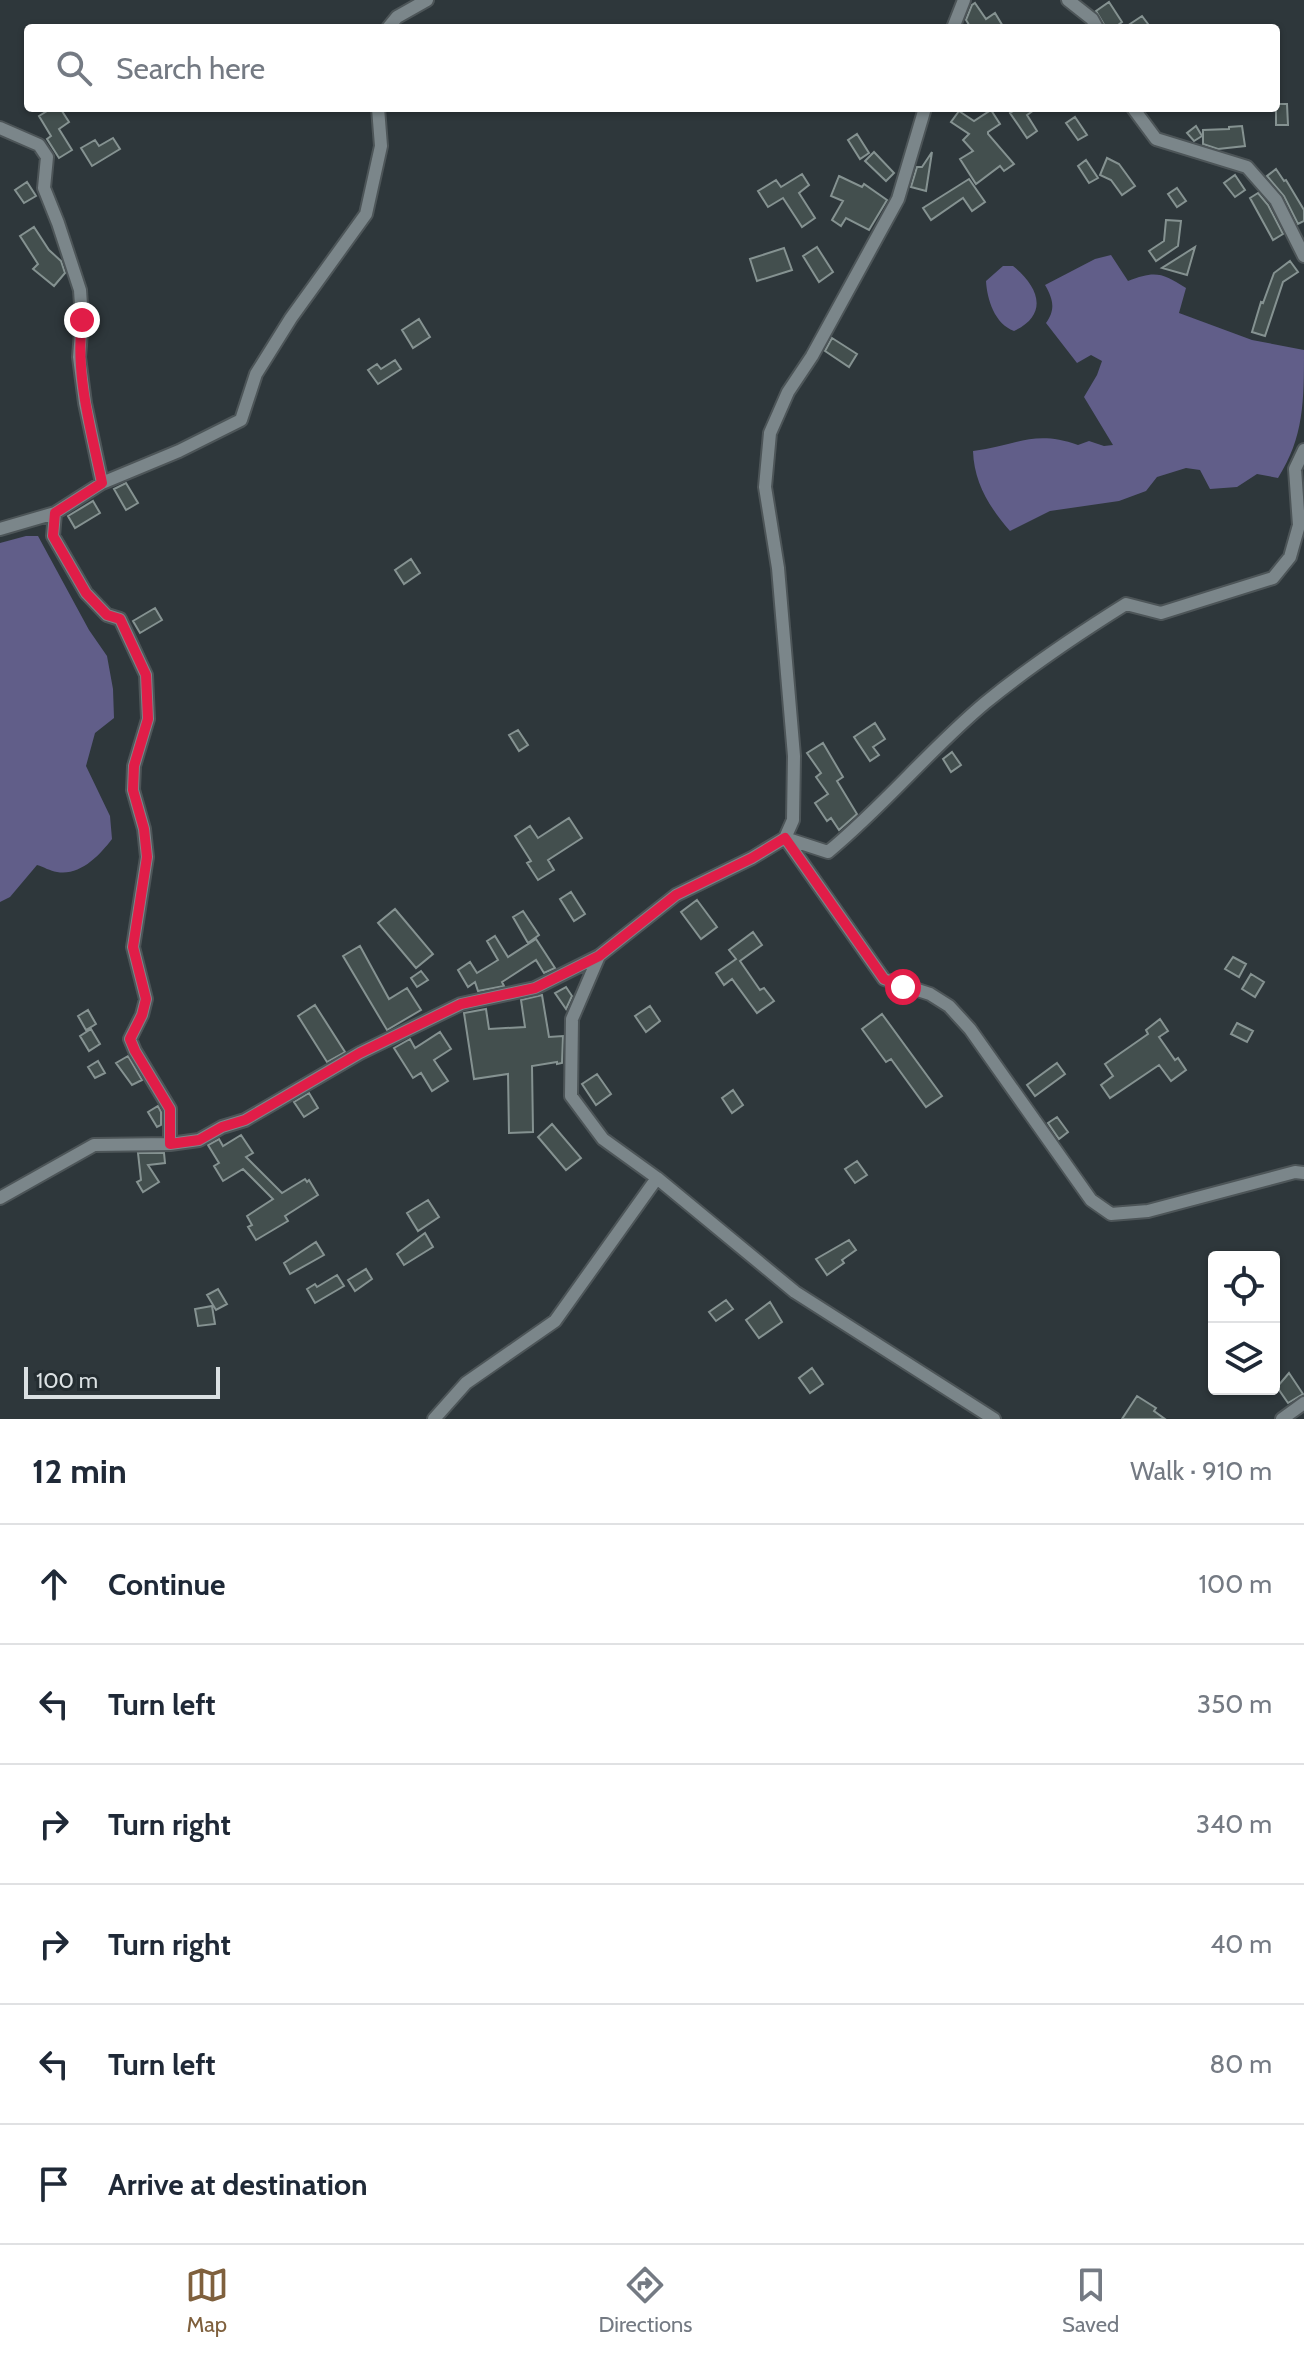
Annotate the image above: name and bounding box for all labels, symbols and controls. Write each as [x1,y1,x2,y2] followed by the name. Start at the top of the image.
[24,24,1280,112] search box
[52,46,96,90] icon: search
[116,50,265,87] text: Search here
[64,302,100,338] route end
[885,969,921,1005] route start
[1208,1251,1280,1395] map controls
[1208,1251,1280,1323] button: locate
[1208,1323,1280,1395] button: layers
[24,1363,220,1399] scale bar
[36,1367,98,1394] text: 100 m
[32,1450,127,1492] text: 12 min
[1130,1455,1272,1487] text: Walk · 910 m
[32,1562,76,1606] icon: ahead
[108,1566,225,1603] text: Continue
[1199,1568,1272,1600] text: 100 m
[32,1682,76,1726] icon: left
[108,1686,216,1723] text: Turn left
[1197,1688,1272,1720] text: 350 m
[32,1802,76,1846] icon: right
[108,1806,231,1843] text: Turn right
[1196,1808,1272,1840] text: 340 m
[32,1922,76,1966] icon: right
[108,1926,231,1963] text: Turn right
[1210,1928,1272,1960] text: 40 m
[32,2042,76,2086] icon: left
[108,2046,216,2083] text: Turn left
[1209,2048,1272,2080] text: 80 m
[32,2162,76,2206] icon: arrive
[108,2166,368,2203] text: Arrive at destination
[185,2263,229,2338] tab: Map
[598,2263,692,2338] tab: Directions
[1062,2263,1119,2338] tab: Saved

